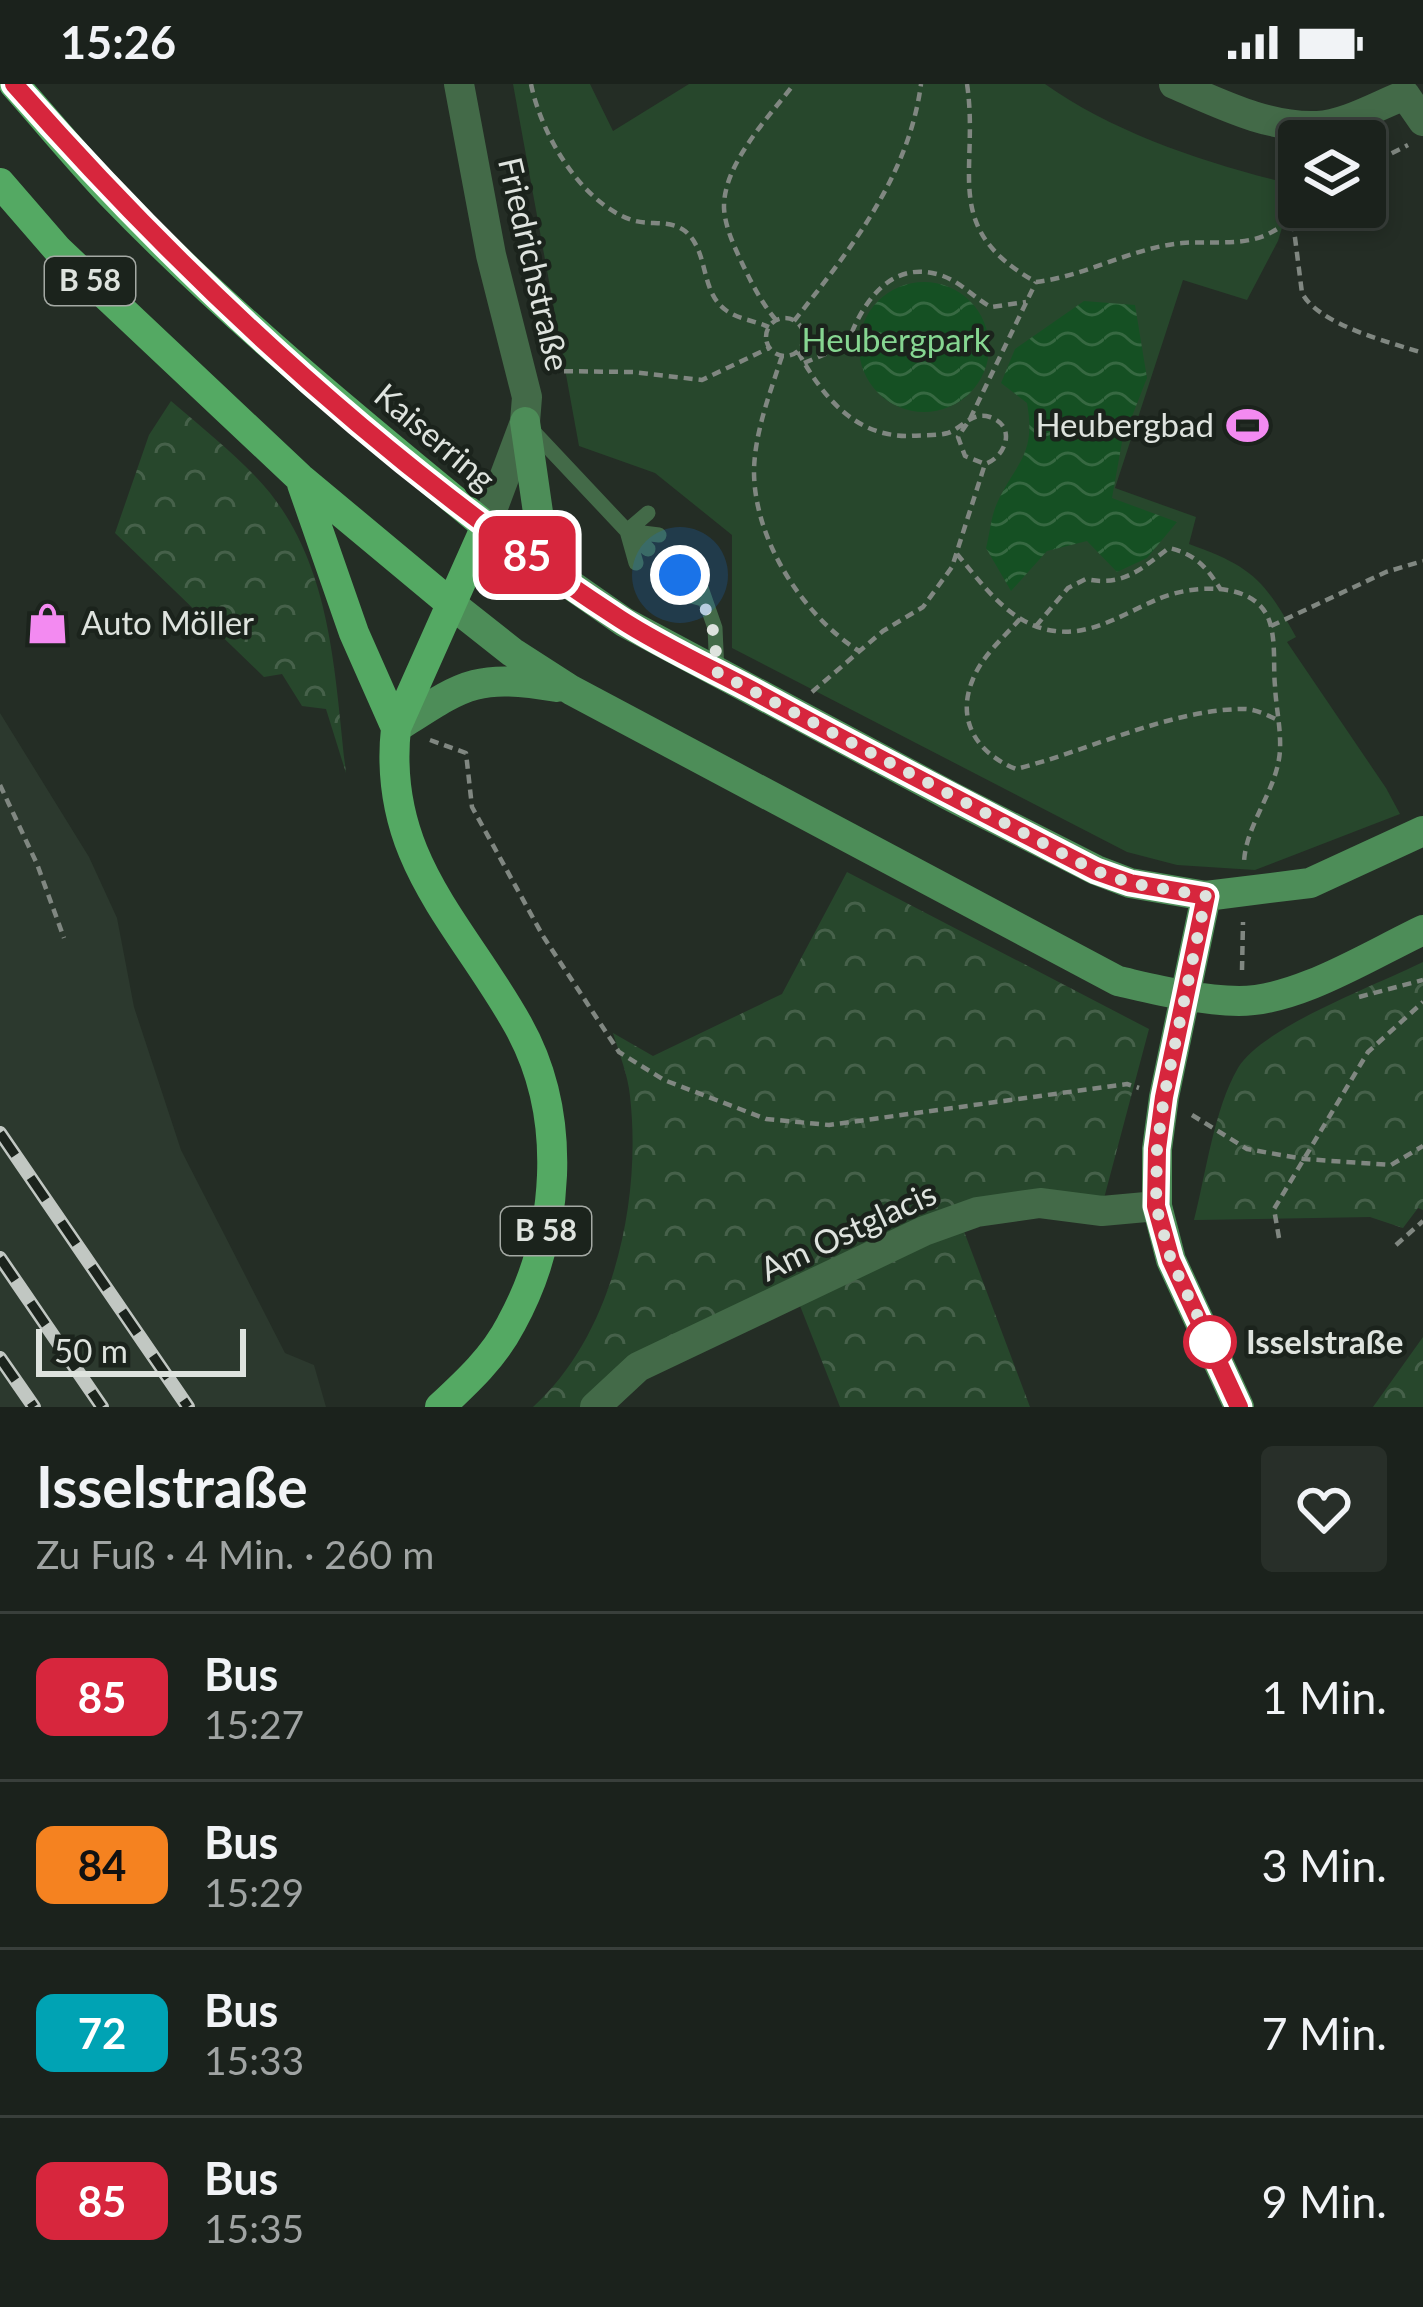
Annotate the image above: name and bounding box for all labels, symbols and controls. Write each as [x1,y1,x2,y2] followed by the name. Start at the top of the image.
[60,15,176,69] text: 15:26
[1278,120,1386,228] map controls
[1278,120,1386,228] button: layers
[491,153,579,374] street label: Friedrichstraße
[45,257,135,305] road number: B 58
[802,319,991,359] park label: Heubergpark
[367,374,504,498] street label: Kaiserring
[1225,402,1271,448] sports icon: Heubergbad
[1035,404,1214,444] place label: Heubergbad
[473,516,581,594] line badge: 85
[503,530,551,580] text: 85
[650,545,710,605] your location
[24,600,70,646] shop icon: Auto Möller
[81,602,254,642] place label: Auto Möller
[753,1172,942,1288] street label: Am Ostglacis
[501,1207,591,1255] road number: B 58
[1185,1317,1235,1367] marker: Isselstraße
[1246,1321,1403,1361] place label: Isselstraße
[36,1323,246,1376] scale bar
[54,1330,128,1370] text: 50 m
[1261,1446,1387,1572] button: heart
[36,1452,308,1520] text: Isselstraße
[36,1531,434,1577] text: Zu Fuß · 4 Min. · 260 m
[204,1647,278,1701] text: Bus
[1261,1670,1387,1724] text: 1 Min.
[78,1672,126,1722] text: 85
[204,1701,304,1747] text: 15:27
[204,1815,278,1869] text: Bus
[1261,1838,1387,1892] text: 3 Min.
[78,1840,126,1890] text: 84
[204,1869,304,1915] text: 15:29
[204,1983,278,2037] text: Bus
[1261,2006,1387,2060] text: 7 Min.
[78,2008,126,2058] text: 72
[204,2037,304,2083] text: 15:33
[204,2151,278,2205] text: Bus
[1261,2174,1387,2228] text: 9 Min.
[78,2176,126,2226] text: 85
[204,2205,304,2251] text: 15:35

